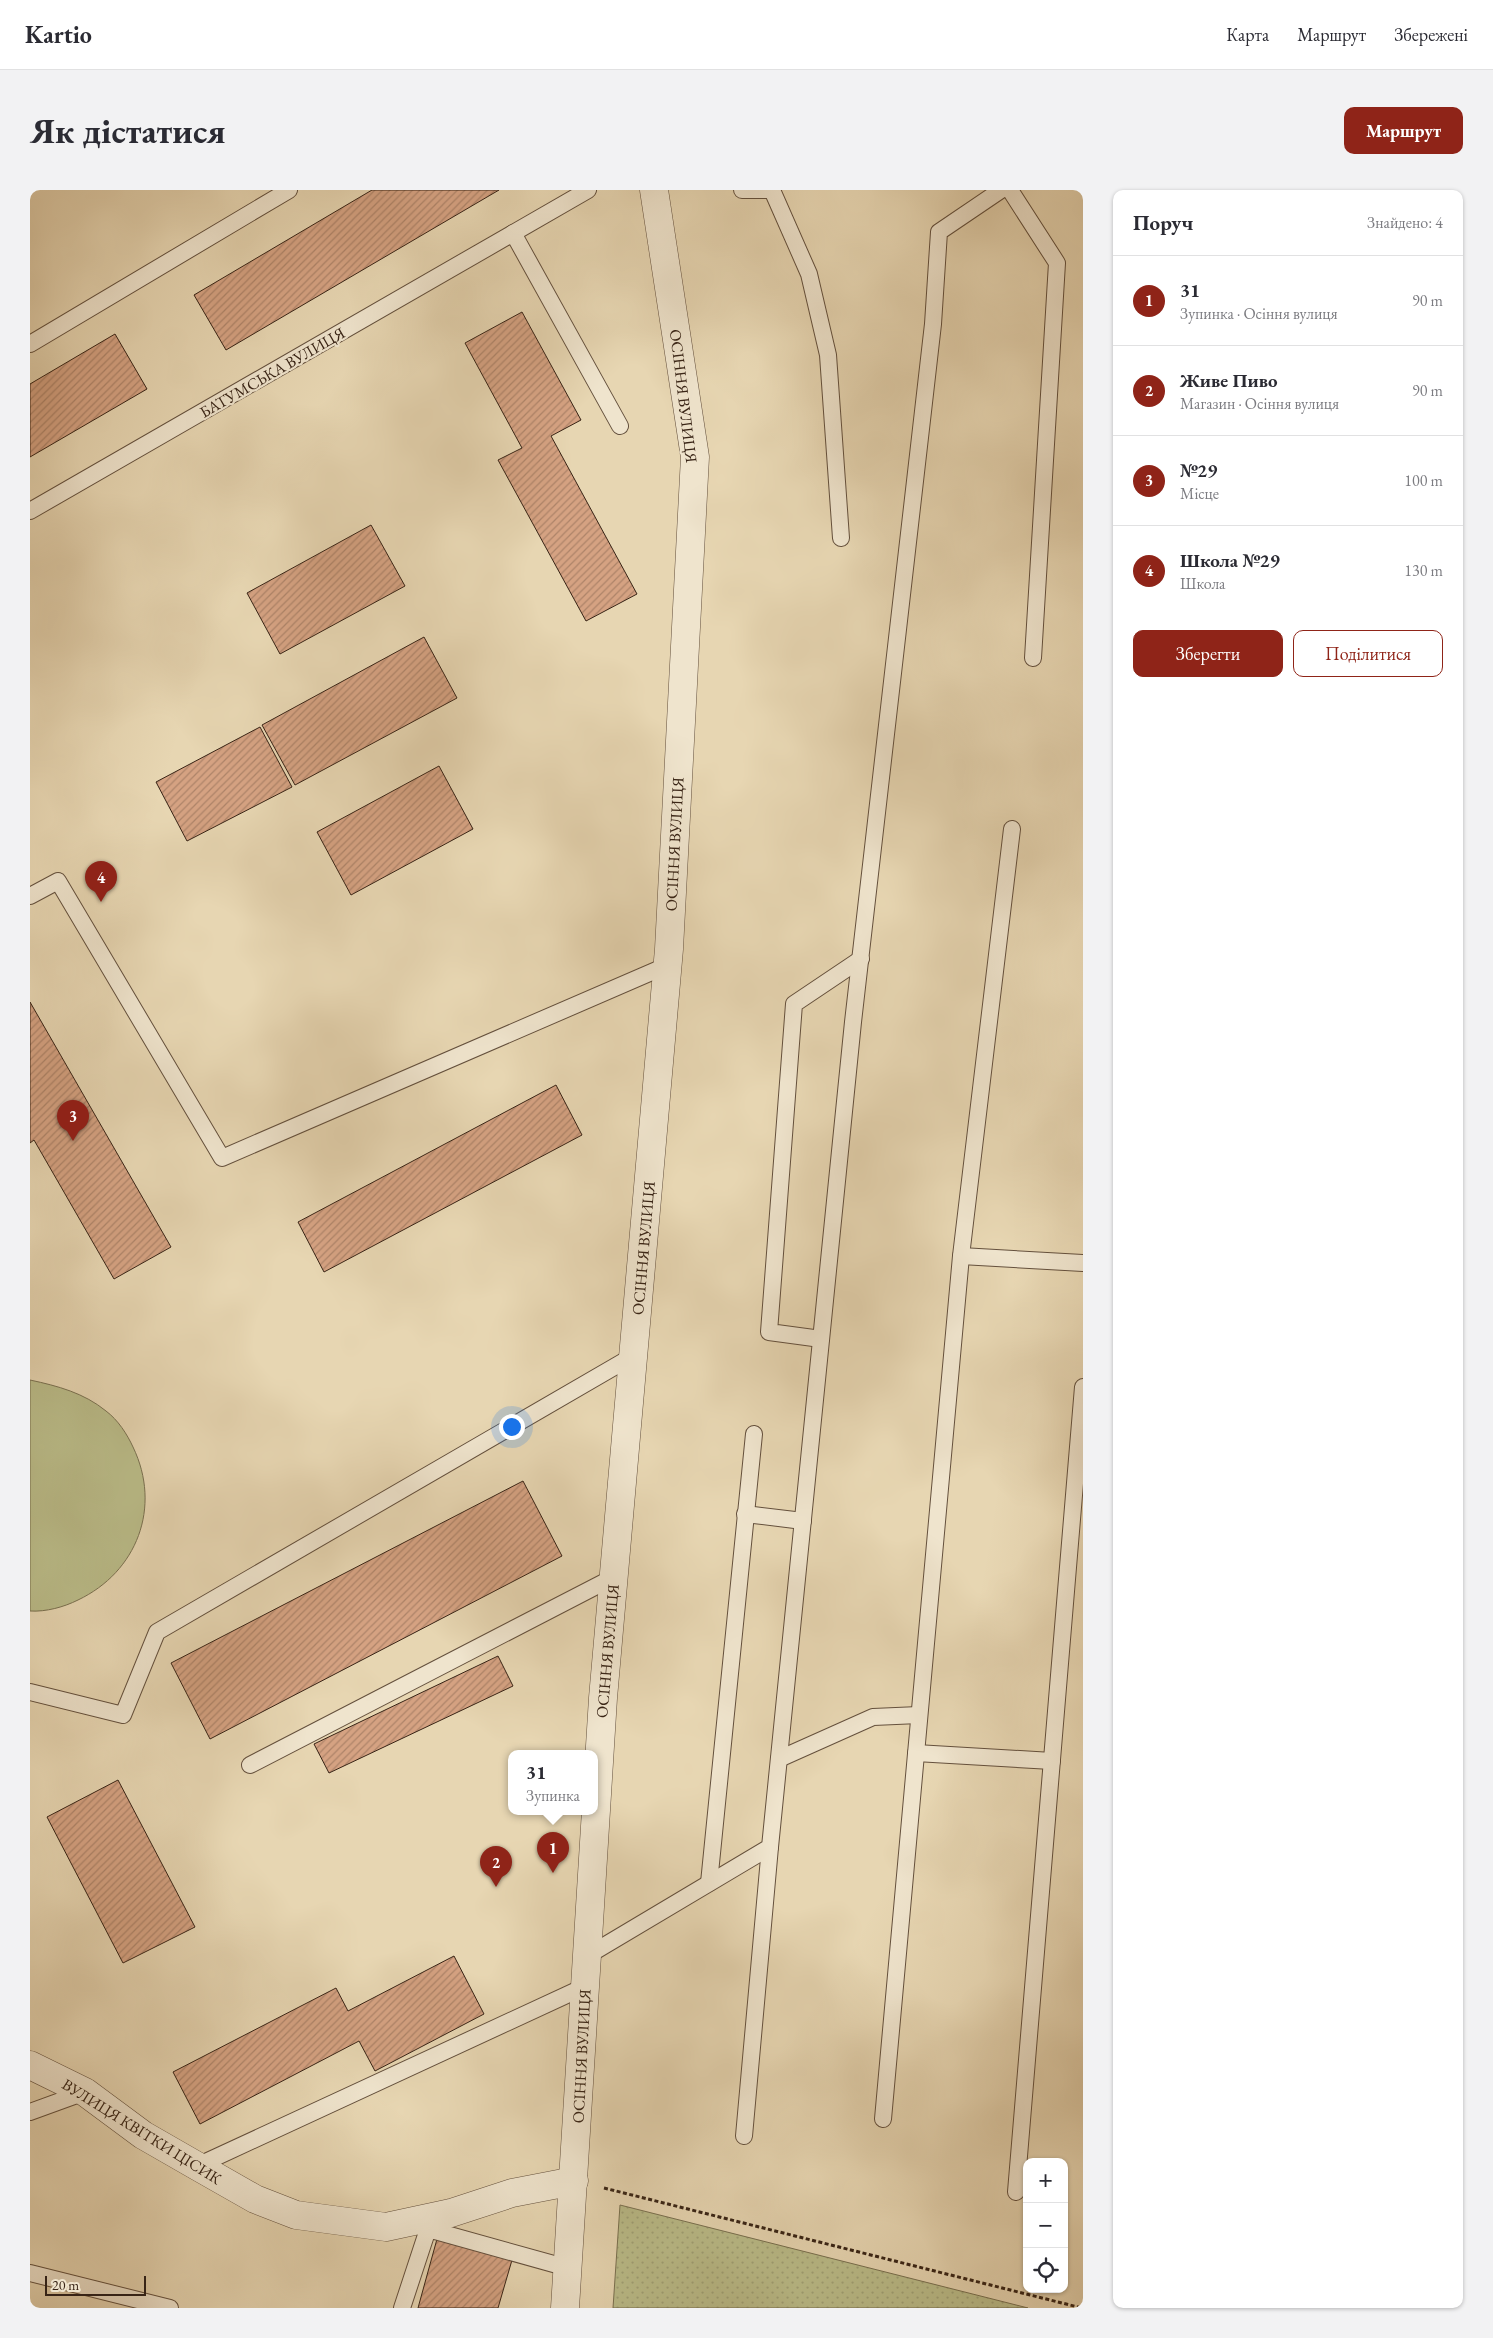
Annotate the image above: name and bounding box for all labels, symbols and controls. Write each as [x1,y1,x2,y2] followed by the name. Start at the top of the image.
[25,19,92,50] text: Kartio
[1226,23,1269,46] text: Карта
[1297,23,1366,46] text: Маршрут
[1394,23,1468,46] text: Збережені
[1344,107,1463,154] button: Маршрут
[30,108,225,153] text: Як дістатися
[1133,209,1193,236] text: Поруч
[1367,212,1443,233] text: Знайдено: 4
[1180,278,1200,303] text: 31
[1145,290,1153,311] text: 1
[1412,290,1443,311] text: 90 m
[1180,303,1338,324] text: Зупинка · Осіння вулиця
[196,322,349,423] street label: БАТУМСЬКА ВУЛИЦЯ
[665,328,702,464] street label: ОСІННЯ ВУЛИЦЯ
[1180,368,1278,393] text: Живе Пиво
[1145,380,1153,401] text: 2
[1412,380,1443,401] text: 90 m
[1180,393,1339,414] text: Магазин · Осіння вулиця
[1180,458,1217,483] text: №29
[1145,470,1153,491] text: 3
[1404,470,1443,491] text: 100 m
[1180,483,1219,504] text: Місце
[1180,548,1280,573] text: Школа №29
[1145,560,1153,581] text: 4
[1404,560,1443,581] text: 130 m
[1180,573,1225,594] text: Школа
[1133,630,1283,677] button: Зберегти
[1293,630,1443,677] button: Поділитися
[660,776,689,912] street label: ОСІННЯ ВУЛИЦЯ
[85,861,117,902] pin: 4
[57,1100,89,1141] pin: 3
[627,1180,660,1316] street label: ОСІННЯ ВУЛИЦЯ
[499,1414,525,1440] your location
[591,1583,624,1719] street label: ОСІННЯ ВУЛИЦЯ
[508,1750,598,1815] popup
[526,1760,546,1785] text: 31
[526,1785,580,1806] text: Зупинка
[537,1832,569,1873] pin: 1
[480,1846,512,1887] pin: 2
[567,1988,596,2124] street label: ОСІННЯ ВУЛИЦЯ
[58,2074,226,2189] street label: ВУЛИЦЯ КВІТКИ ЦІСИК
[1023,2158,1068,2293] map controls
[1023,2158,1068,2203] button: +
[1023,2203,1068,2248] button: −
[1023,2248,1068,2293] button: locate
[45,2273,146,2296] scale bar
[52,2276,79,2294] text: 20 m

